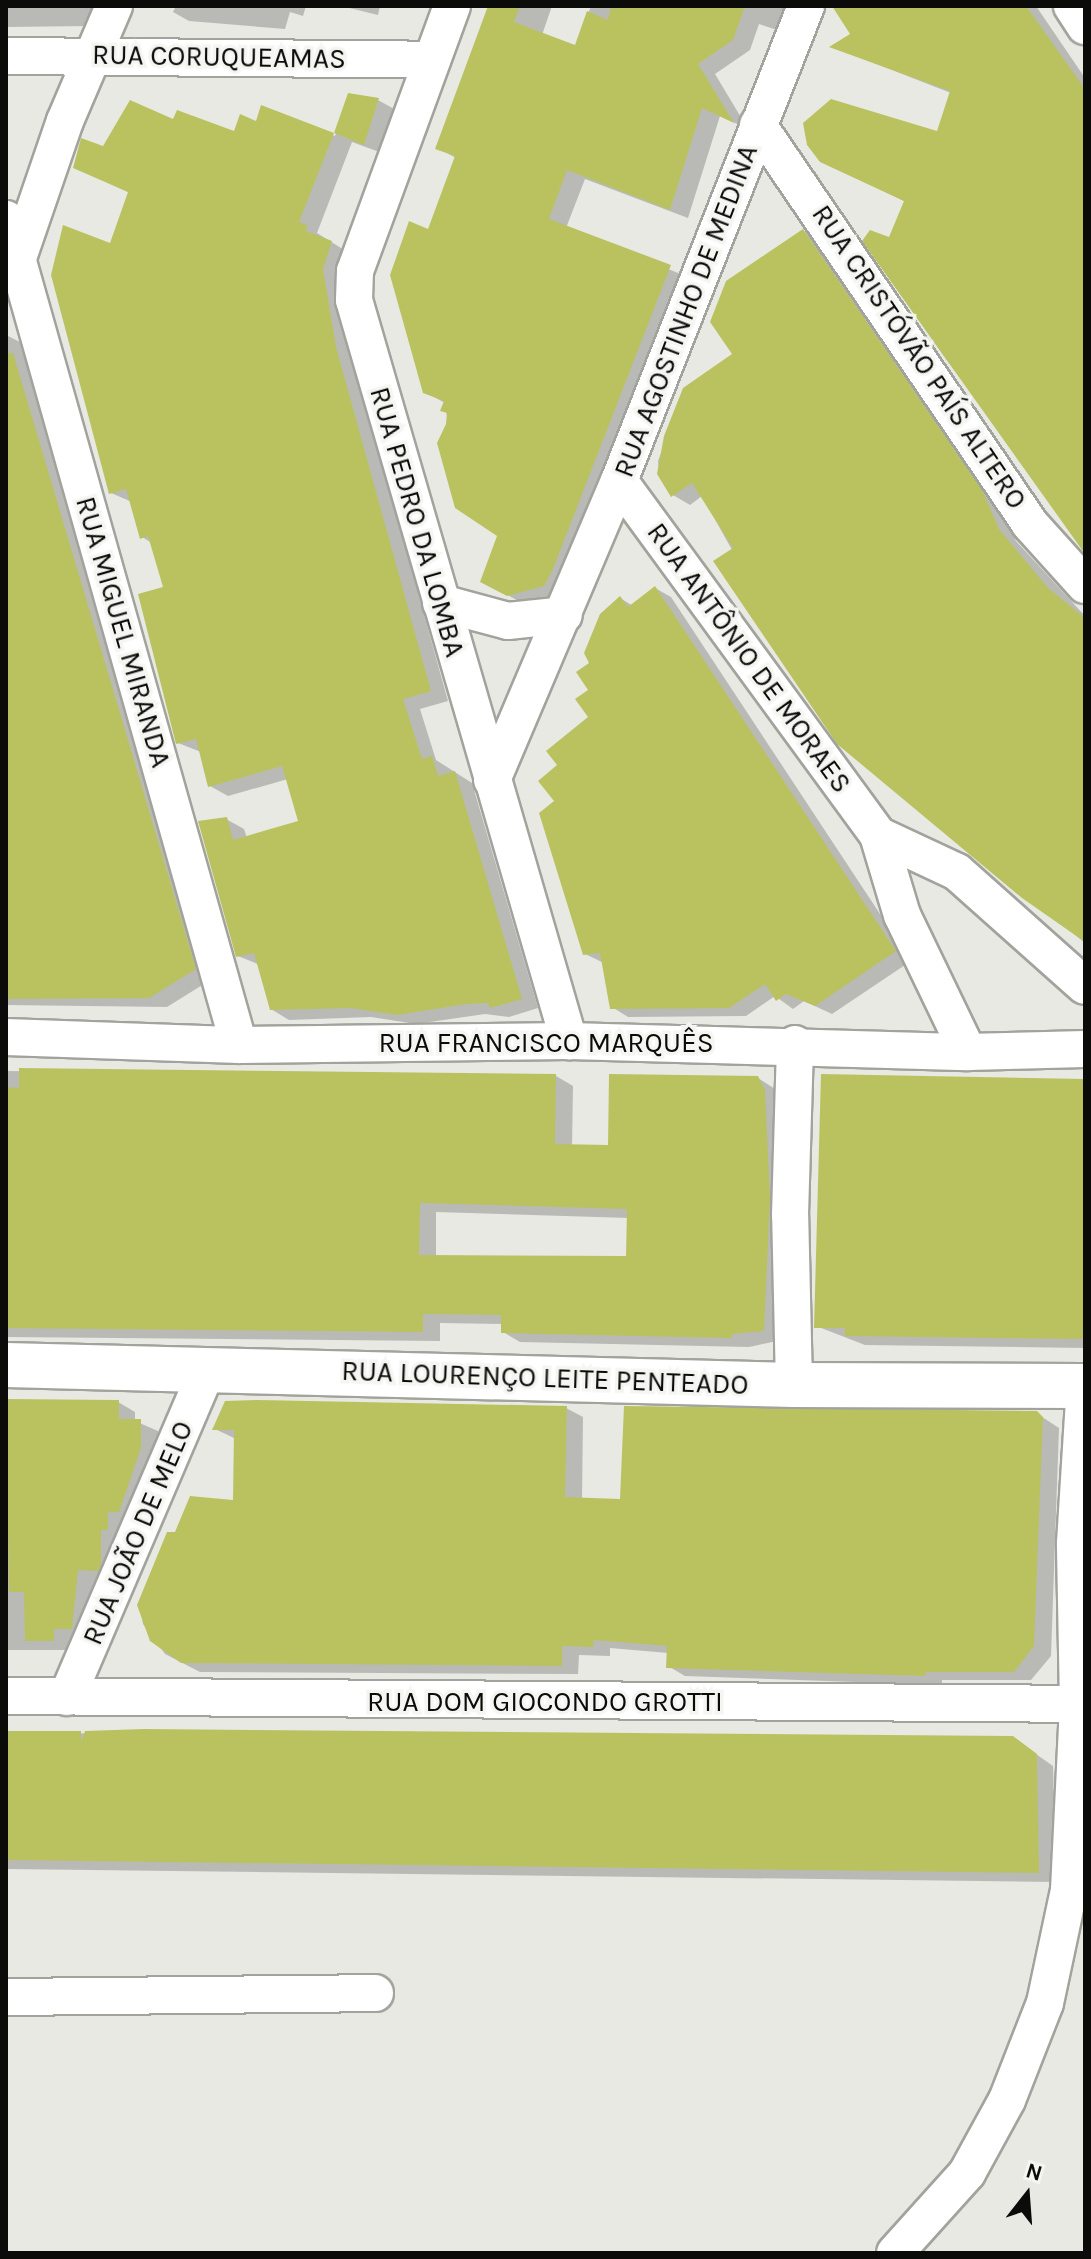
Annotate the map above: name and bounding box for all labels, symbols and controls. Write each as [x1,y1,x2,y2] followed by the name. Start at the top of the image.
[92,38,346,76] street label: RUA CORUQUEAMAS
[607,140,765,482] street label: RUA AGOSTINHO DE MEDINA
[805,199,1033,515] street label: RUA CRISTÓVÃO PAÍS ALTERO
[362,383,472,661] street label: RUA PEDRO DA LOMBA
[68,493,178,771] street label: RUA MIGUEL MIRANDA
[640,516,858,800] street label: RUA ANTÔNIO DE MORAES
[378,1026,714,1060] street label: RUA FRANCISCO MARQUÊS
[341,1354,749,1402] street label: RUA LOURENÇO LEITE PENTEADO
[76,1416,200,1650] street label: RUA JOÃO DE MELO
[367,1685,723,1719] street label: RUA DOM GIOCONDO GROTTI
[987,2155,1067,2235] north arrow
[1023,2157,1045,2187] text: N

